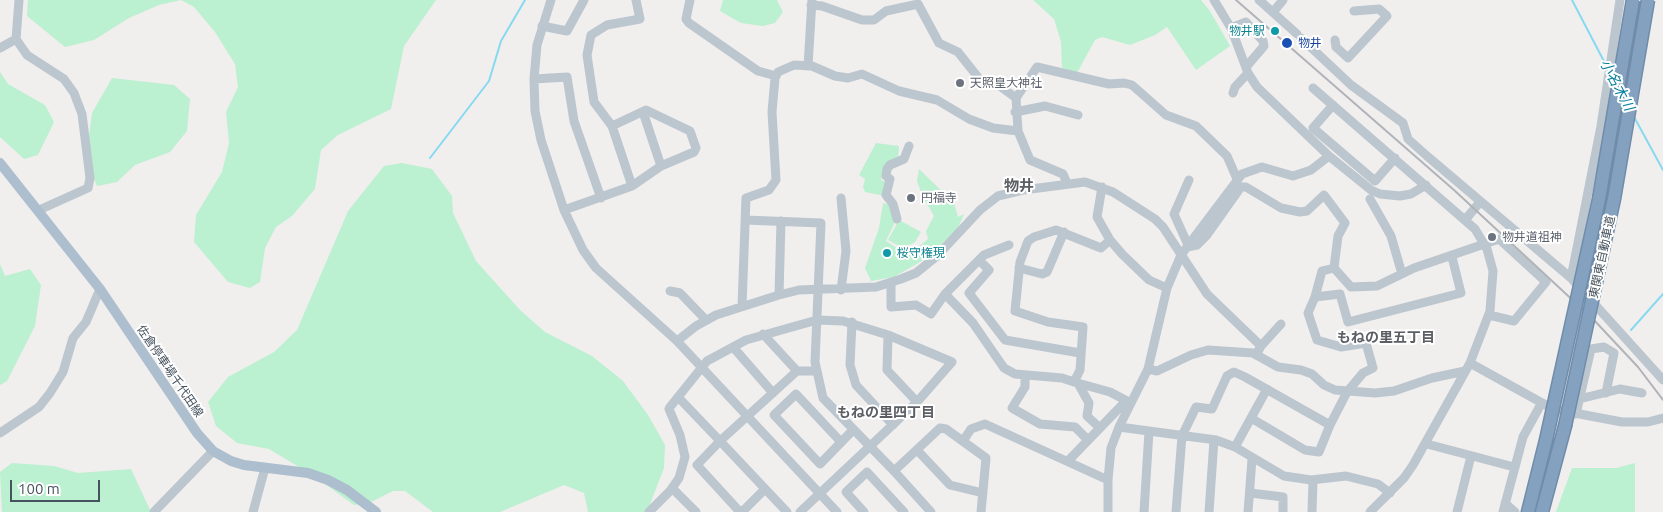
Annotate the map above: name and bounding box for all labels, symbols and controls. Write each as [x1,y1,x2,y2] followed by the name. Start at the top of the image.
[1229,24,1265,38] place label: 物井駅
[1269,25,1281,37] marker: 物井駅
[1280,36,1294,50] marker: 物井
[1298,36,1322,50] place label: 物井
[1596,56,1638,114] water label: 小名木川
[970,76,1042,90] place label: 天照皇大神社
[954,77,966,89] marker: 天照皇大神社
[1004,177,1034,195] district label: 物井
[921,191,957,205] place label: 円福寺
[905,192,917,204] marker: 円福寺
[1586,214,1618,300] street label: 東関東自動車道
[1502,230,1562,244] place label: 物井道祖神
[1486,231,1498,243] marker: 物井道祖神
[897,246,945,260] place label: 桜守権現
[881,247,893,259] marker: 桜守権現
[134,322,206,420] street label: 佐倉停車場千代田線
[1337,329,1435,345] district label: もねの里五丁目
[837,404,935,420] district label: もねの里四丁目
[12,470,102,502] scale bar
[18,480,60,497] text: 100 m

